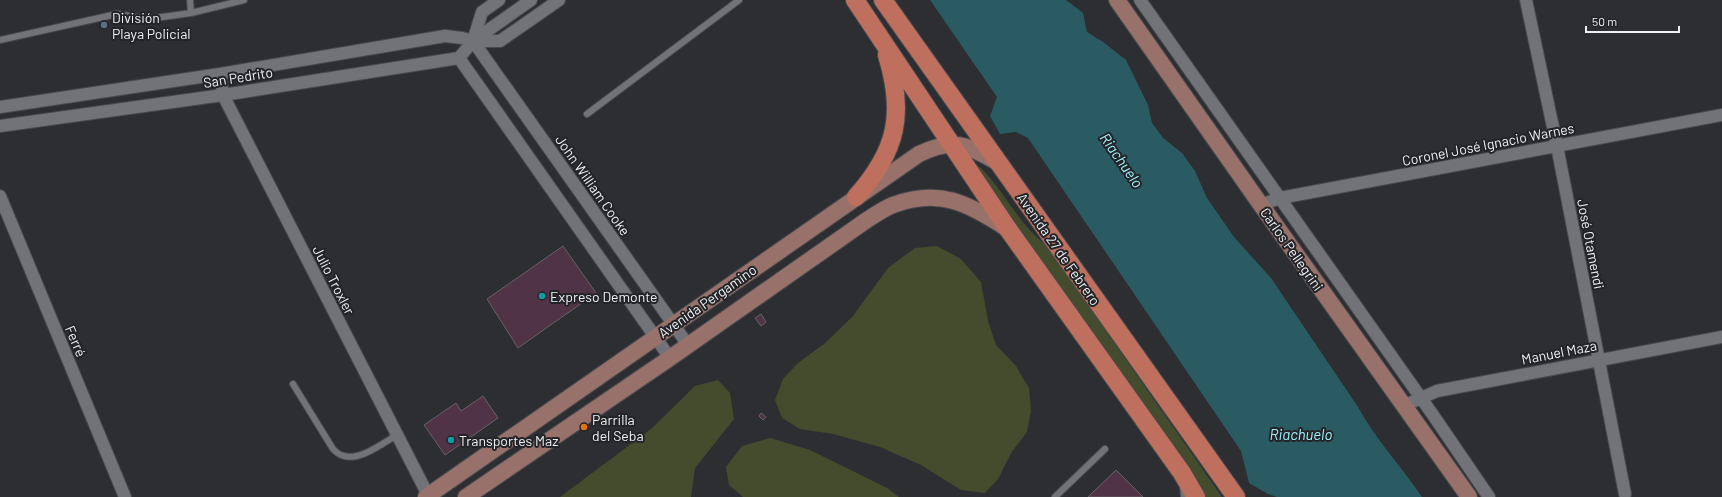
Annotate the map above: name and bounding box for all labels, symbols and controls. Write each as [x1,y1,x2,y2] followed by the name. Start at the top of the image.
[1586,8,1679,34] scale bar
[112,9,191,42] place label: División Playa Policial
[1592,14,1617,28] text: 50 m
[99,20,109,30] marker: División Playa Policial
[202,63,274,91] street label: San Pedrito
[1401,119,1576,169] street label: Coronel José Ignacio Warnes
[1097,129,1147,191] water label: Riachuelo
[552,131,634,239] street label: John William Cooke
[1014,190,1104,308] street label: Avenida 27 de Febrero
[1574,198,1608,290] street label: José Otamendi
[1257,204,1327,294] street label: Carlos Pellegrini
[309,243,359,317] street label: Julio Troxler
[655,261,759,341] street label: Avenida Pergamino
[550,288,658,305] place label: Expreso Demonte
[537,291,547,301] marker: Expreso Demonte
[62,323,90,359] street label: Ferré
[1520,336,1598,368] street label: Manuel Maza
[592,411,644,444] place label: Parrilla del Seba
[579,422,589,432] marker: Parrilla del Seba
[1270,425,1332,443] water label: Riachuelo
[459,432,558,449] place label: Transportes Maz
[446,435,456,445] marker: Transportes Maz

